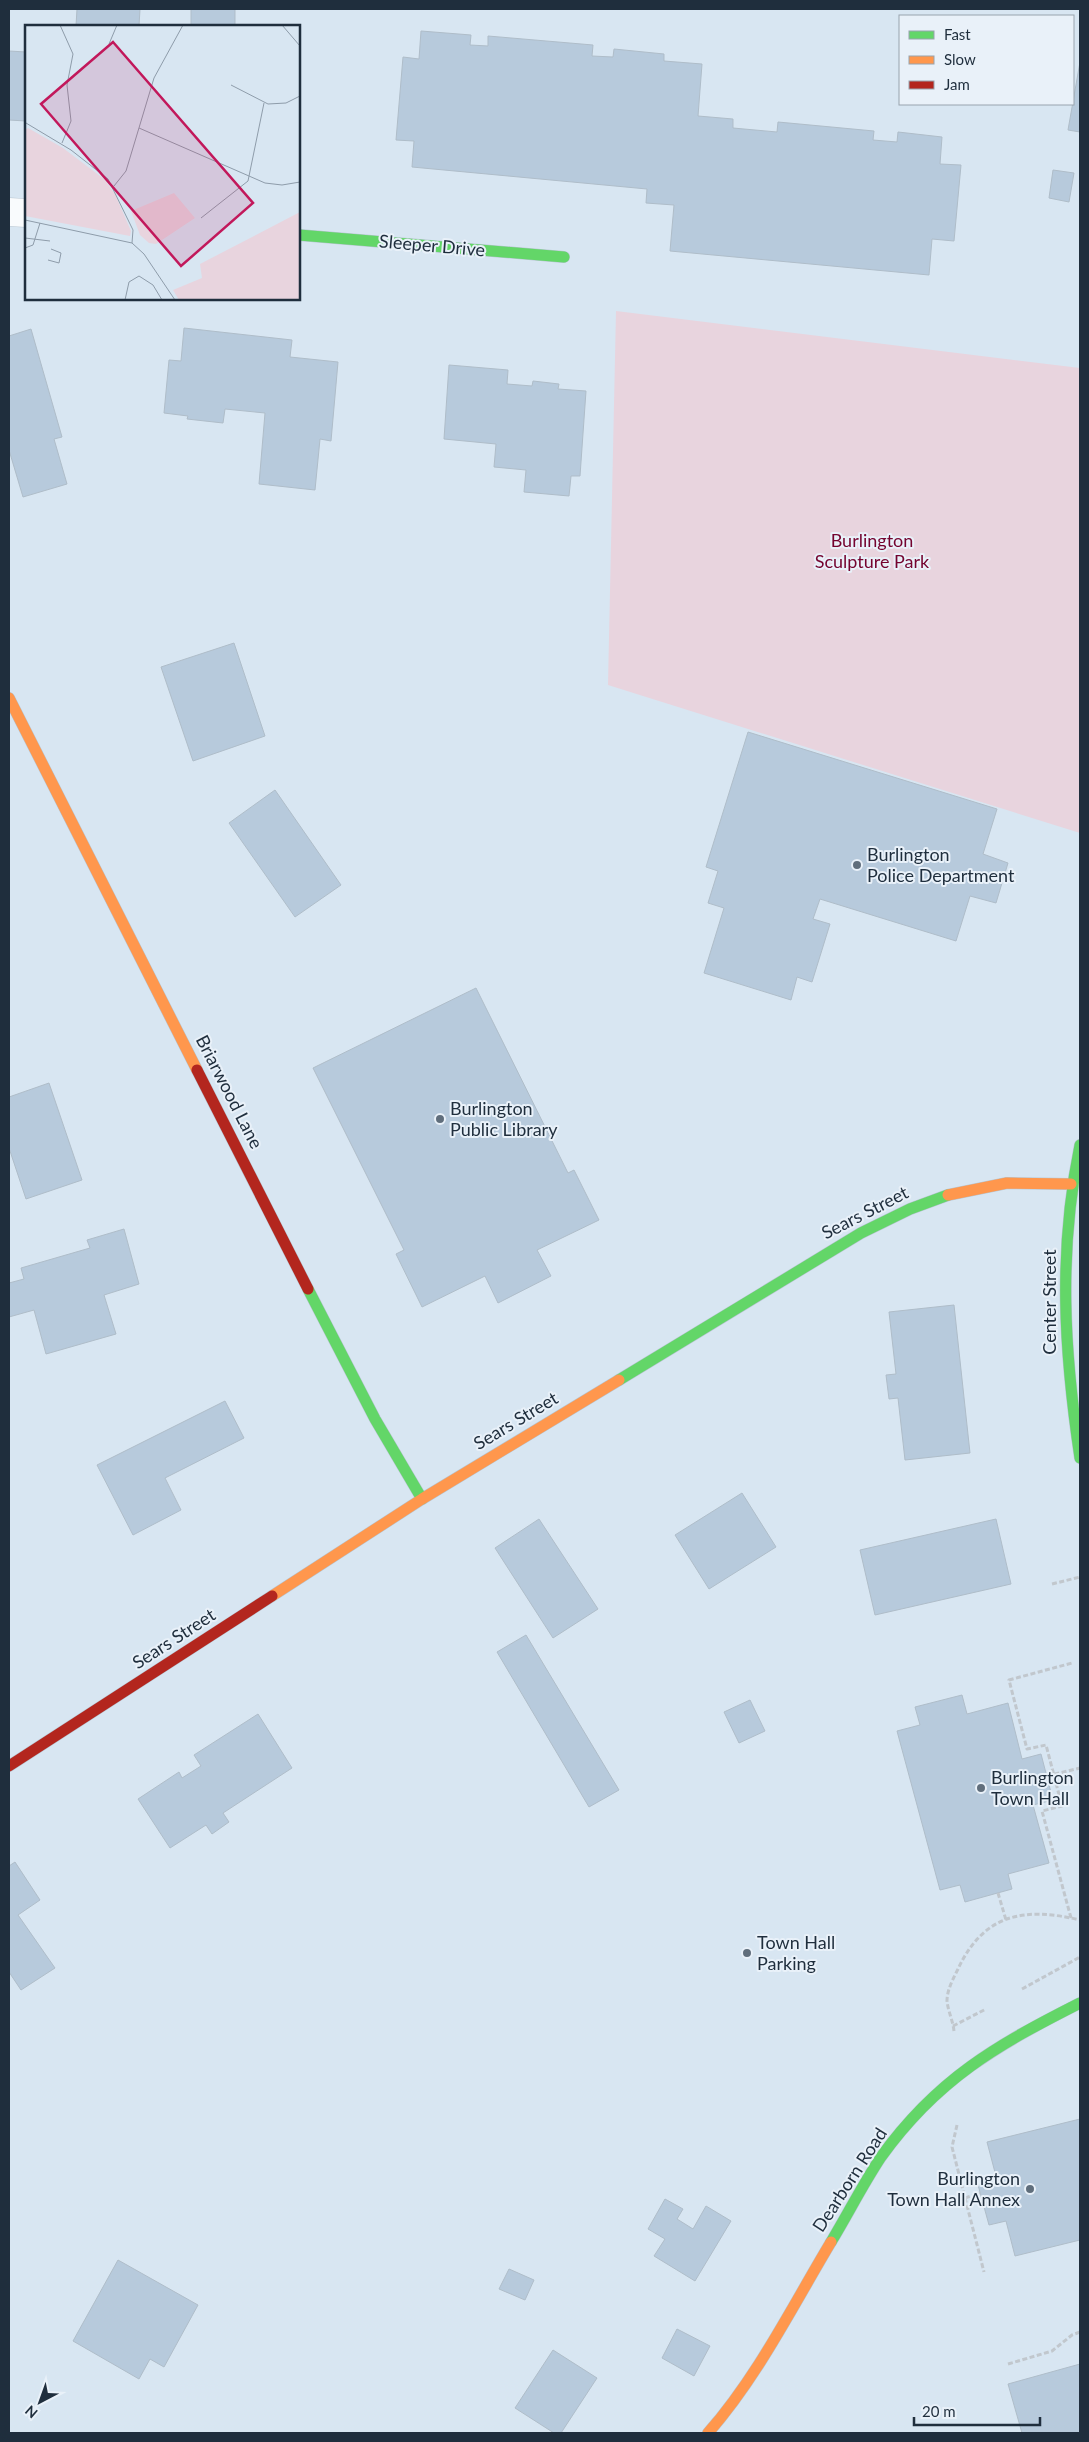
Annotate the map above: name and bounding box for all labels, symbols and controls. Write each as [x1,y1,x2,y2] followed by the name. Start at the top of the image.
[899,15,1074,105] legend
[25,25,300,300] inset map
[944,25,971,43] text: Fast
[944,50,976,68] text: Slow
[944,75,970,93] text: Jam
[378,229,486,261] street label: Sleeper Drive
[815,529,930,572] park label: Burlington Sculpture Park
[867,843,1015,886] place label: Burlington Police Department
[851,859,863,871] marker: Burlington Police Department
[192,1031,268,1152] street label: Briarwood Lane
[450,1097,558,1140] place label: Burlington Public Library
[434,1113,446,1125] marker: Burlington Public Library
[817,1181,912,1243] street label: Sears Street
[1038,1249,1060,1355] street label: Center Street
[469,1386,562,1454] street label: Sears Street
[128,1603,220,1673] street label: Sears Street
[991,1766,1074,1809] place label: Burlington Town Hall
[975,1782,987,1794] marker: Burlington Town Hall
[757,1931,835,1974] place label: Town Hall Parking
[741,1947,753,1959] marker: Town Hall Parking
[807,2123,891,2236] street label: Dearborn Road
[887,2167,1020,2210] place label: Burlington Town Hall Annex
[1024,2183,1036,2195] marker: Burlington Town Hall Annex
[15,2377,65,2427] north arrow
[914,2394,1040,2426] scale bar
[21,2402,41,2422] text: N
[922,2402,956,2420] text: 20 m

